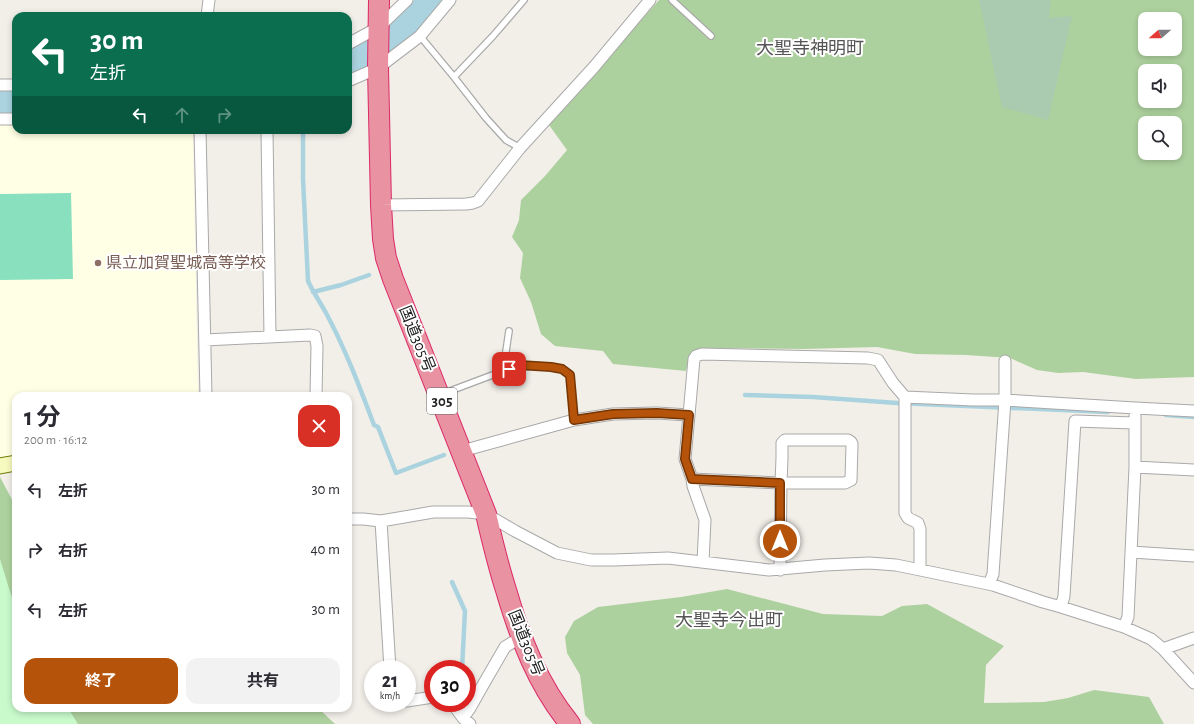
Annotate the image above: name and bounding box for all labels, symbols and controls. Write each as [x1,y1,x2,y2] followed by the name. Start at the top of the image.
[1138,12,1182,56] north arrow
[1138,12,1182,160] map controls
[90,27,143,55] text: 30 m
[24,28,76,80] icon: left
[756,39,864,58] district label: 大聖寺神明町
[1138,64,1182,108] button: sound
[90,65,126,83] text: 左折
[129,104,151,126] icon: left
[171,104,193,126] icon: ahead
[213,104,235,126] icon: right
[1138,116,1182,160] button: search
[106,254,266,271] place label: 県立加賀聖城高等学校
[93,258,103,268] marker: 県立加賀聖城高等学校
[397,303,438,374] street label: 国道305号
[492,352,526,386] pin
[498,358,520,380] icon: arrive
[427,388,457,414] road number: 305
[298,405,340,447] button: close
[24,406,60,430] text: 1 分
[24,434,87,447] text: 200 m · 16:12
[24,479,46,501] icon: left
[311,482,340,497] text: 30 m
[58,484,88,499] text: 左折
[759,520,801,562] position arrow
[24,539,46,561] icon: right
[310,542,340,557] text: 40 m
[58,544,88,559] text: 右折
[24,599,46,621] icon: left
[311,602,340,617] text: 30 m
[58,604,88,619] text: 左折
[506,607,547,678] street label: 国道305号
[675,611,783,630] district label: 大聖寺今出町
[24,658,178,704] button: 終了
[186,658,340,704] button: 共有
[424,660,476,712] speed limit sign: 30
[382,671,398,691] text: 21
[380,691,400,701] text: km/h

